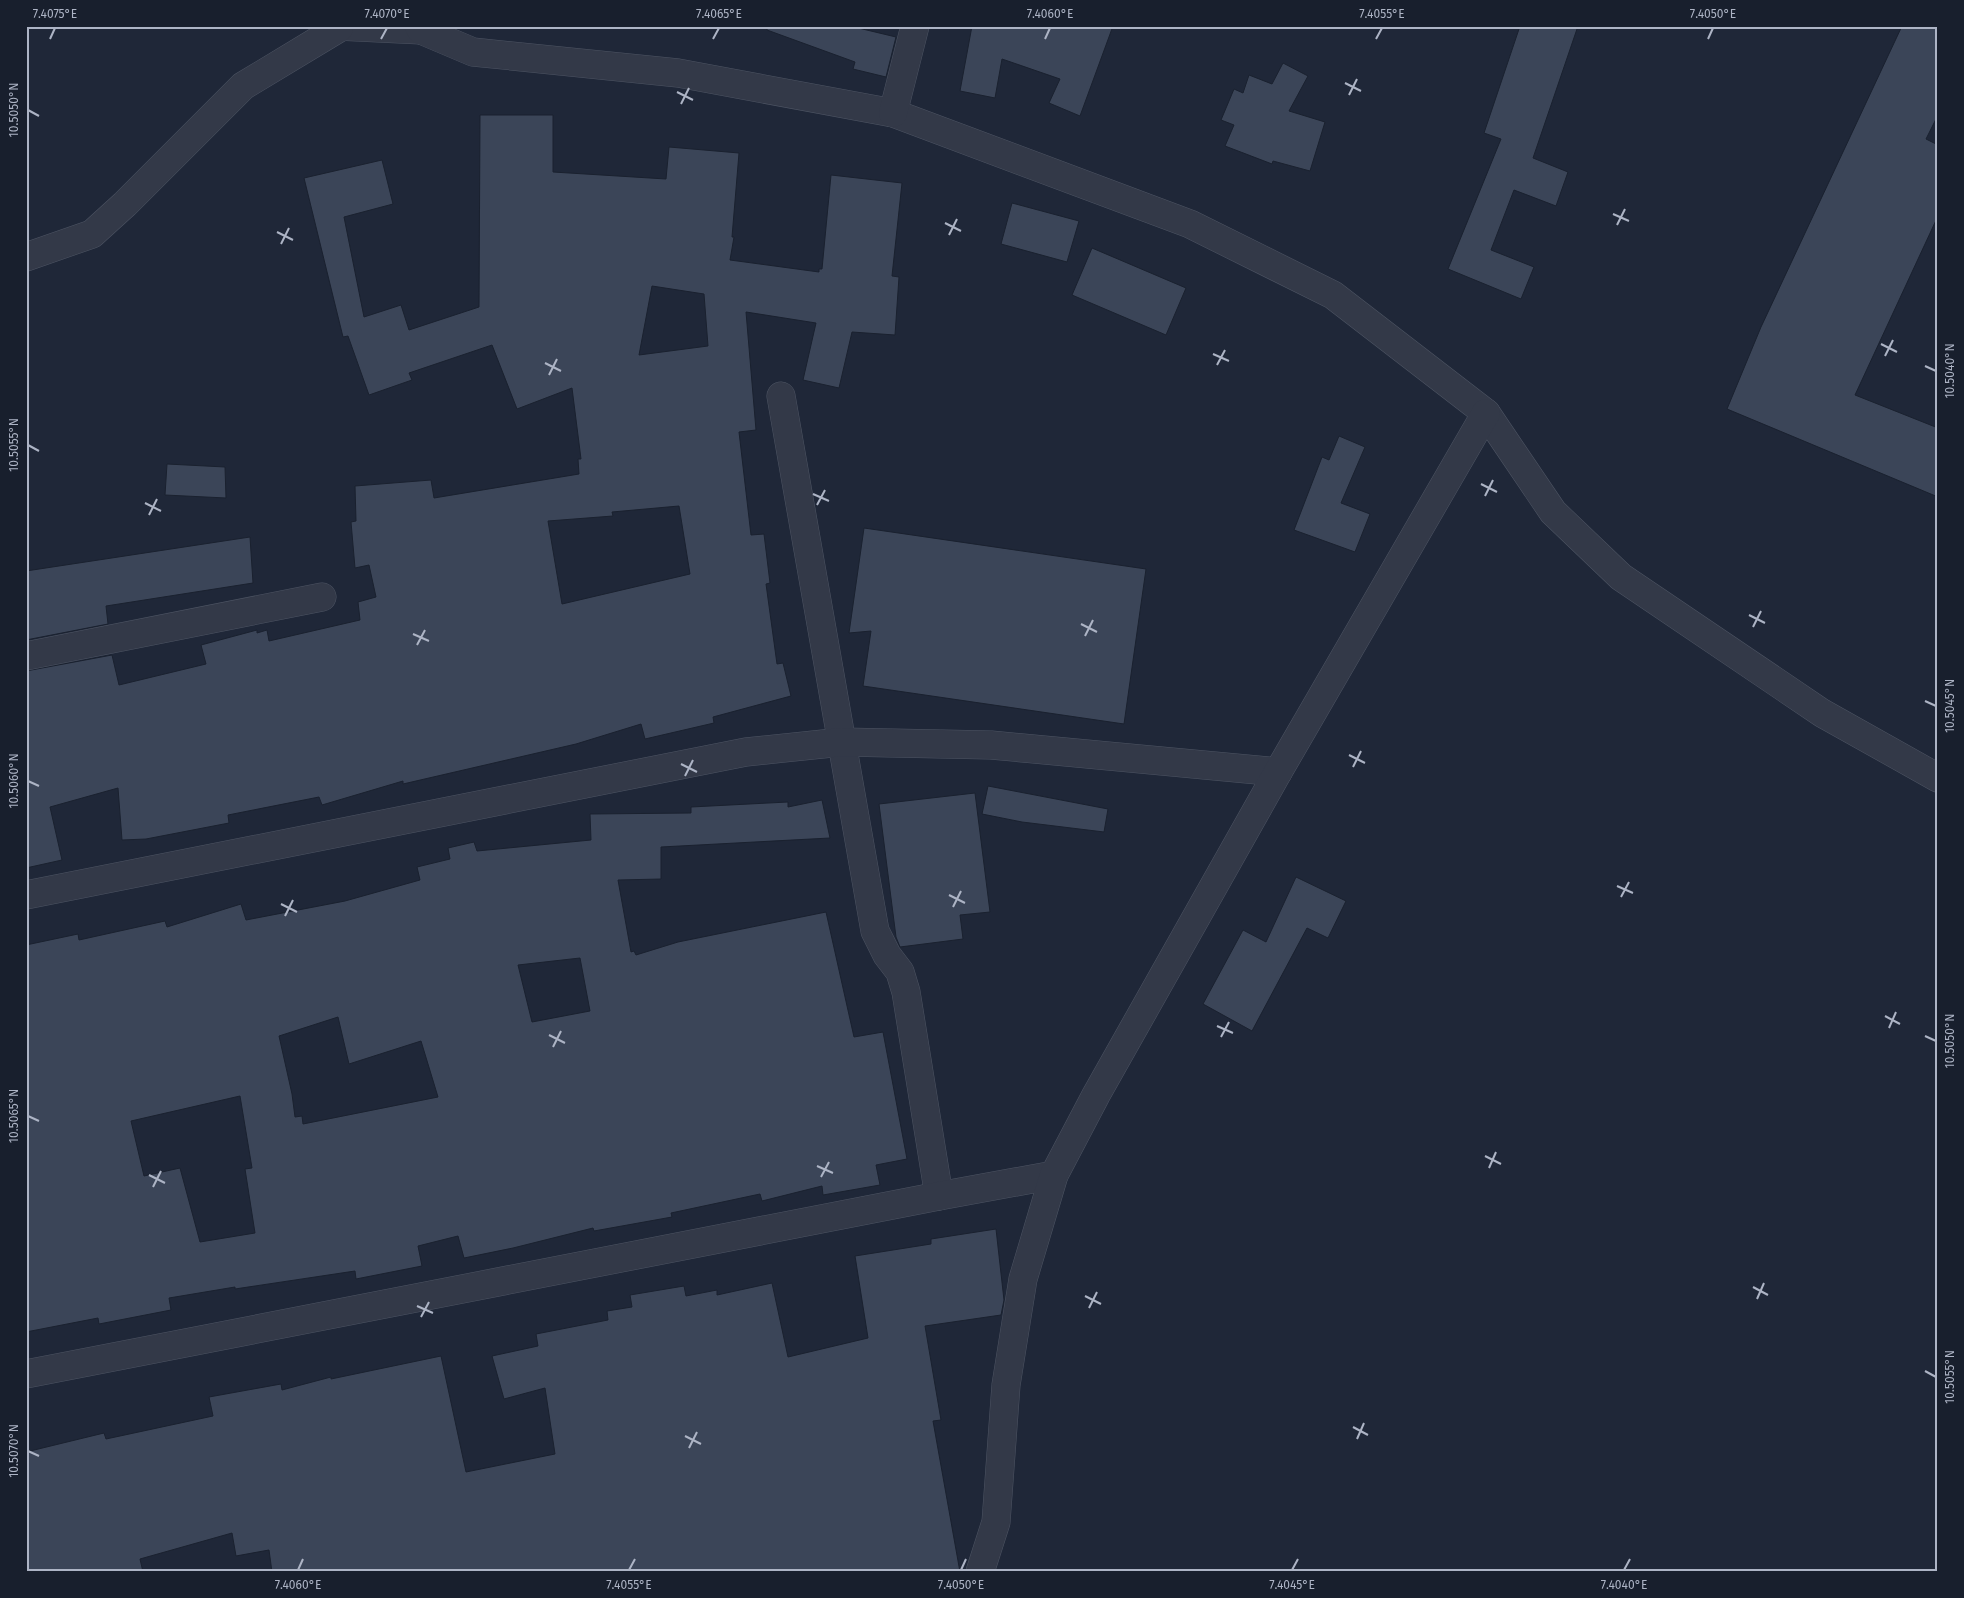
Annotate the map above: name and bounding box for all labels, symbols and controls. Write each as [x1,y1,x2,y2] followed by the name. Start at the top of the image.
[33,7,77,21] text: 7.4075°E
[364,7,410,21] text: 7.4070°E
[696,7,742,21] text: 7.4065°E
[1027,7,1073,21] text: 7.4060°E
[1359,7,1405,21] text: 7.4055°E
[1690,7,1736,21] text: 7.4050°E
[7,83,21,137] text: 10.5050°N
[1943,343,1957,399] text: 10.5040°N
[7,418,21,472] text: 10.5055°N
[1943,679,1957,733] text: 10.5045°N
[7,753,21,809] text: 10.5060°N
[1943,1014,1957,1068] text: 10.5050°N
[7,1089,21,1143] text: 10.5065°N
[1943,1350,1957,1404] text: 10.5055°N
[7,1424,21,1478] text: 10.5070°N
[275,1578,321,1592] text: 7.4060°E
[606,1578,652,1592] text: 7.4055°E
[938,1578,984,1592] text: 7.4050°E
[1269,1578,1315,1592] text: 7.4045°E
[1601,1578,1647,1592] text: 7.4040°E

